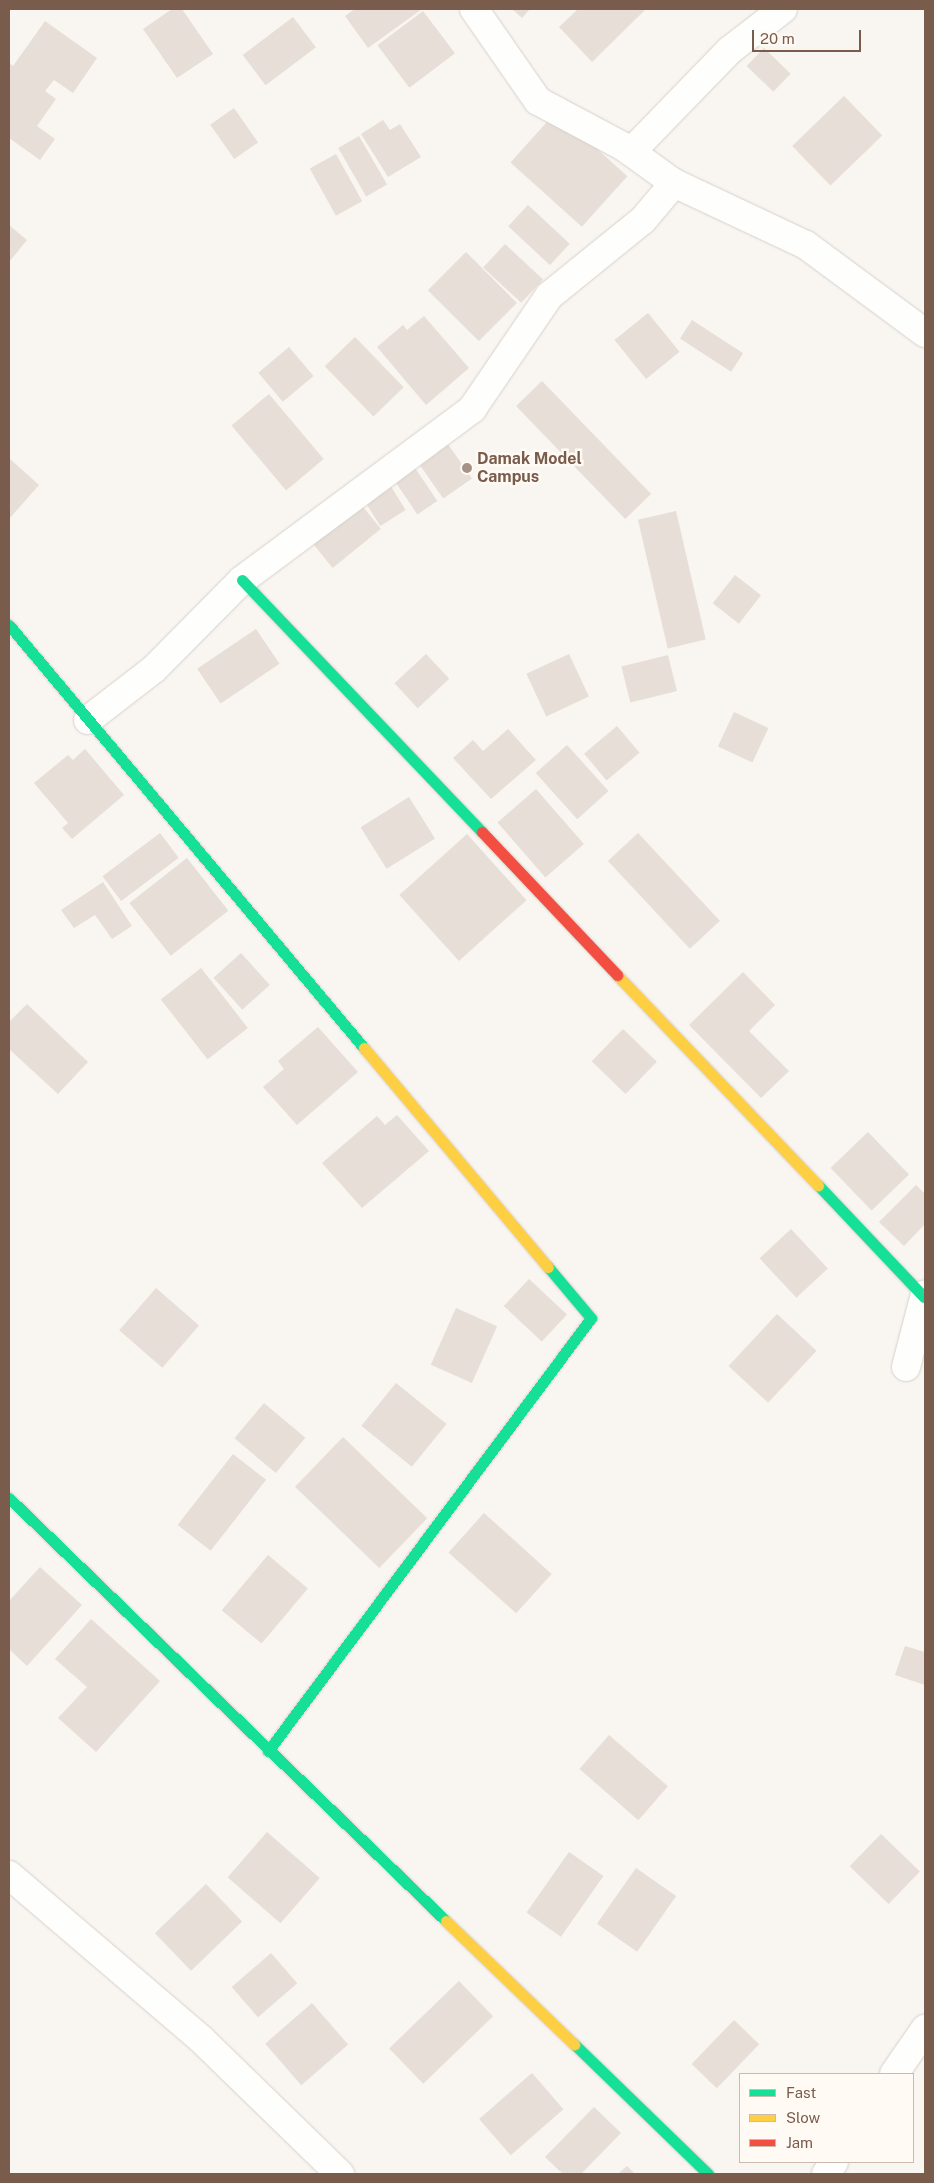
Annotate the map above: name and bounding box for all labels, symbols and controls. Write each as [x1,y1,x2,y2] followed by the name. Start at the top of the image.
[754,20,863,52] scale bar
[760,30,795,47] text: 20 m
[477,449,582,487] place label: Damak Model Campus
[461,462,473,474] marker: Damak Model Campus
[739,2073,914,2163] legend
[786,2084,816,2101] text: Fast
[786,2109,820,2126] text: Slow
[786,2134,813,2151] text: Jam

